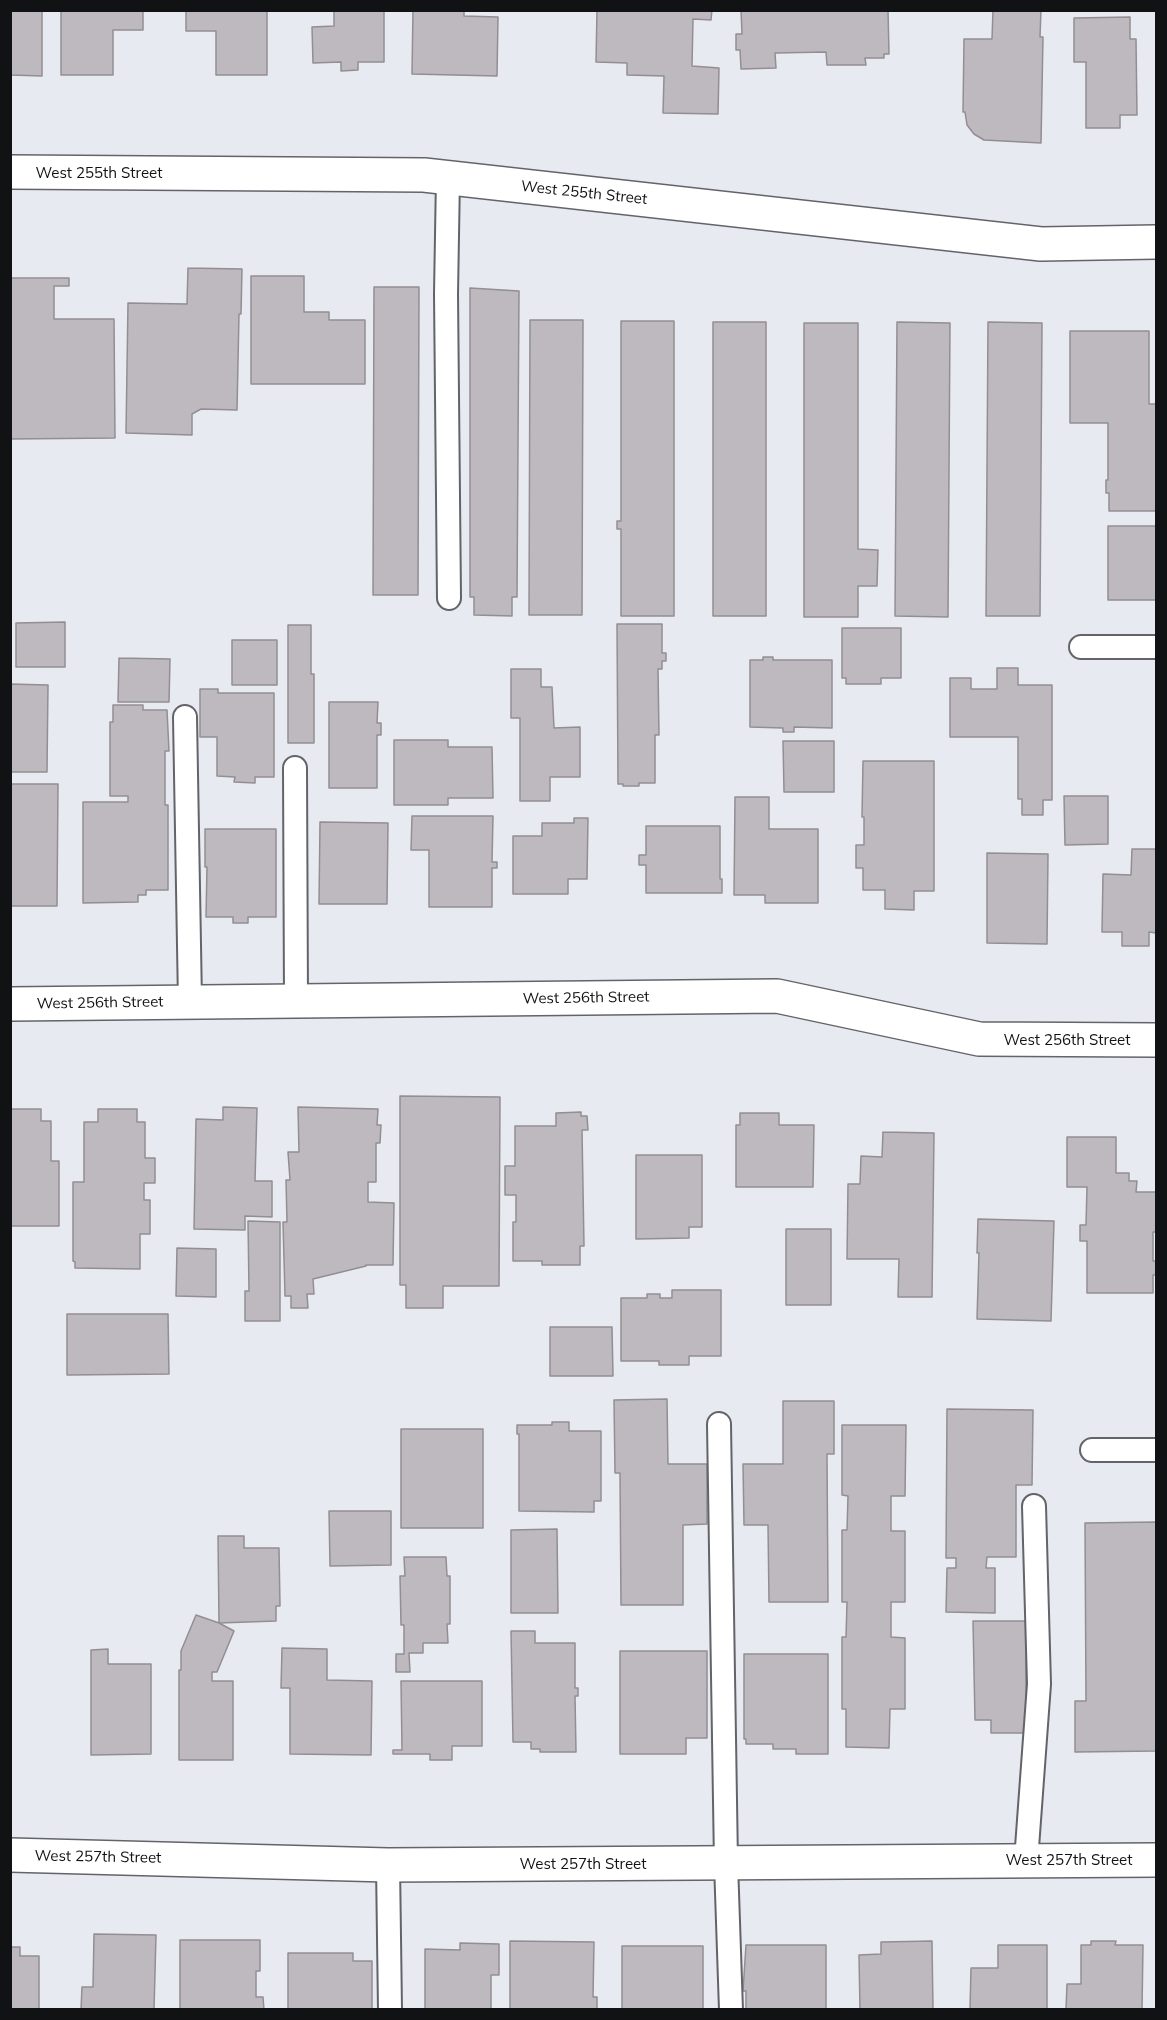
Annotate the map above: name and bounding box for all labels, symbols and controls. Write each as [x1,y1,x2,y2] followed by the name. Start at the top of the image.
[36,164,162,182] street label: West 255th Street
[520,177,648,209] street label: West 255th Street
[522,988,650,1008] street label: West 256th Street
[36,993,164,1013] street label: West 256th Street
[1004,1031,1130,1049] street label: West 256th Street
[34,1847,162,1867] street label: West 257th Street
[1006,1851,1132,1869] street label: West 257th Street
[520,1855,646,1873] street label: West 257th Street

